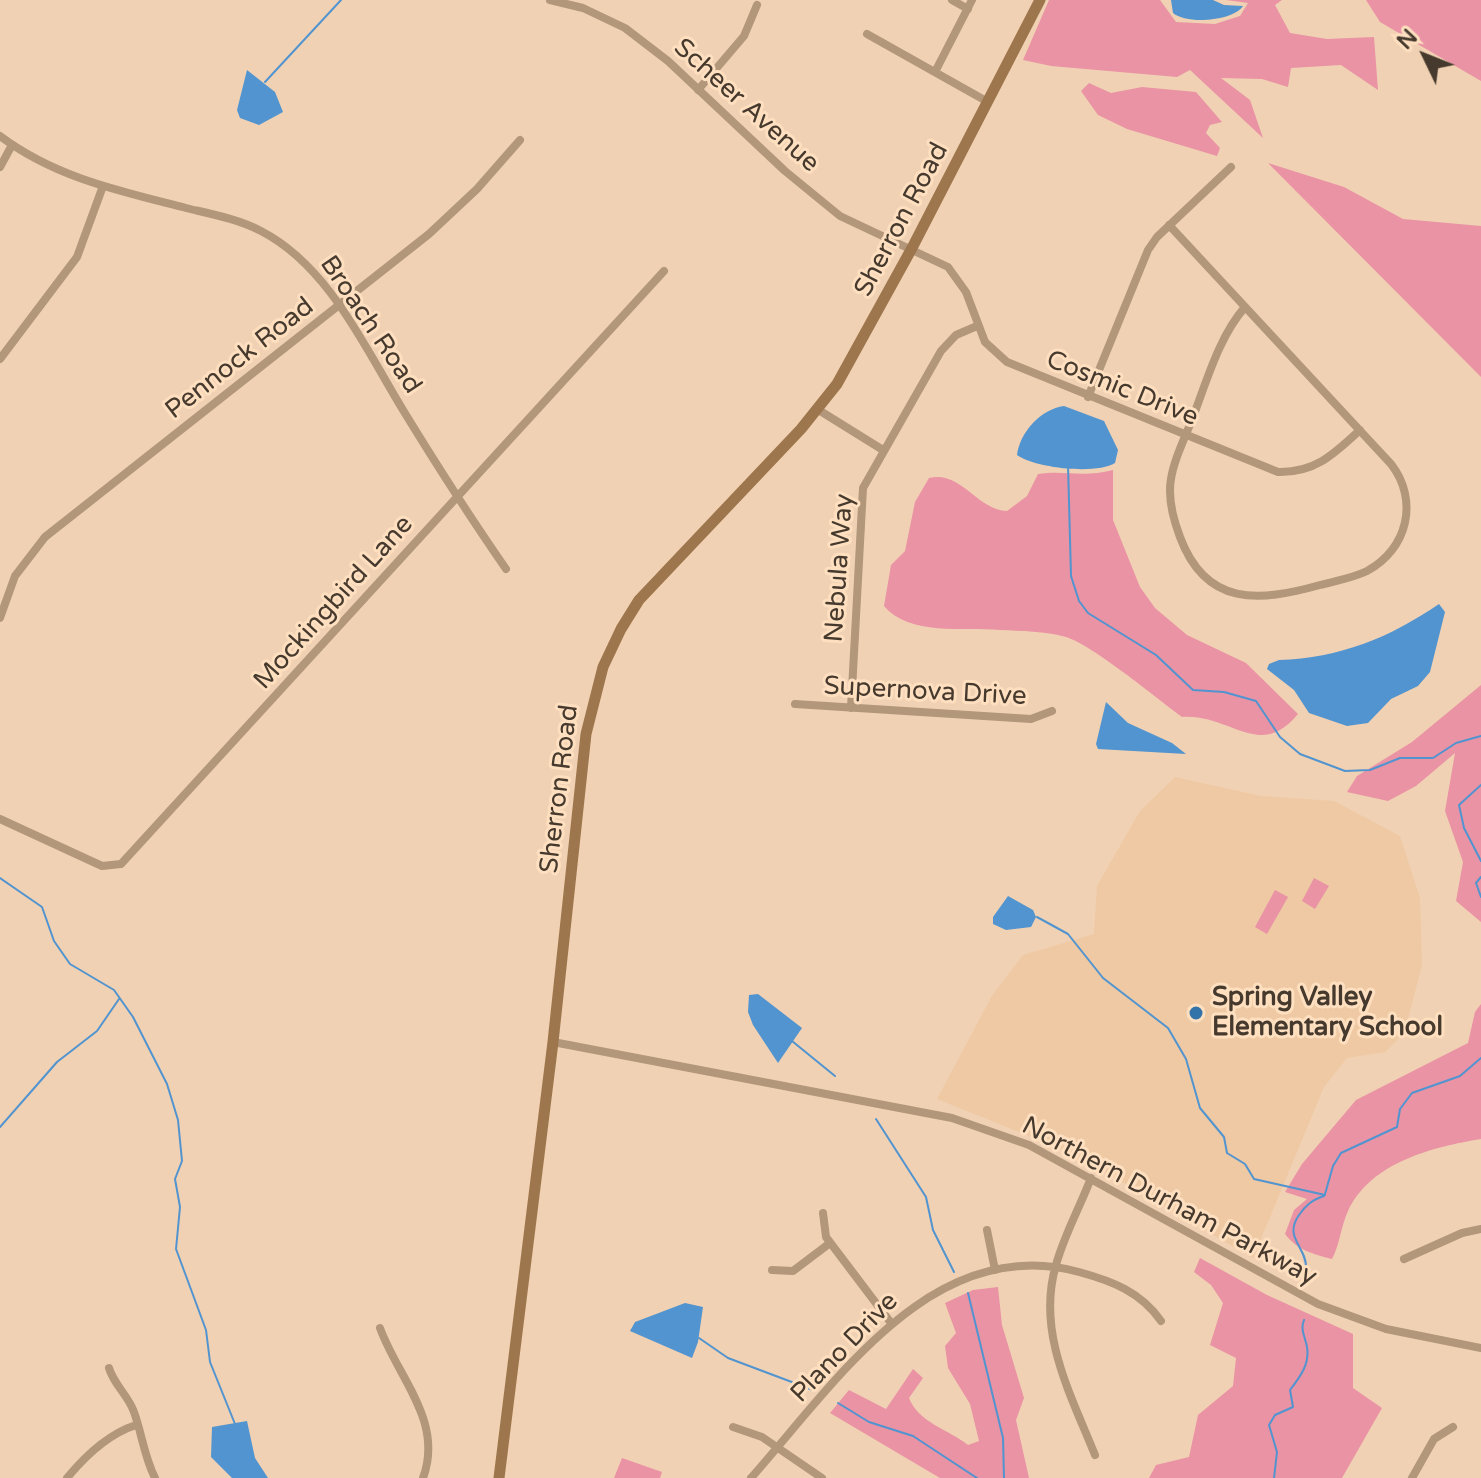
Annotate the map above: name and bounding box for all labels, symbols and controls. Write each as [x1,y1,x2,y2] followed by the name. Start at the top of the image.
[1385,16,1465,96] north arrow
[1392,24,1423,55] text: N
[667,33,825,179] street label: Scheer Avenue
[848,138,956,302] street label: Sherron Road
[312,250,428,400] street label: Broach Road
[160,291,320,427] street label: Pennock Road
[1042,344,1202,434] street label: Cosmic Drive
[819,493,861,643] street label: Nebula Way
[248,510,420,696] street label: Mockingbird Lane
[823,671,1027,713] street label: Supernova Drive
[534,703,586,875] street label: Sherron Road
[1212,982,1443,1044] place label: Spring Valley Elementary School
[1187,1004,1205,1022] marker: Spring Valley Elementary School
[1016,1111,1322,1293] street label: Northern Durham Parkway
[785,1287,905,1409] street label: Plano Drive

